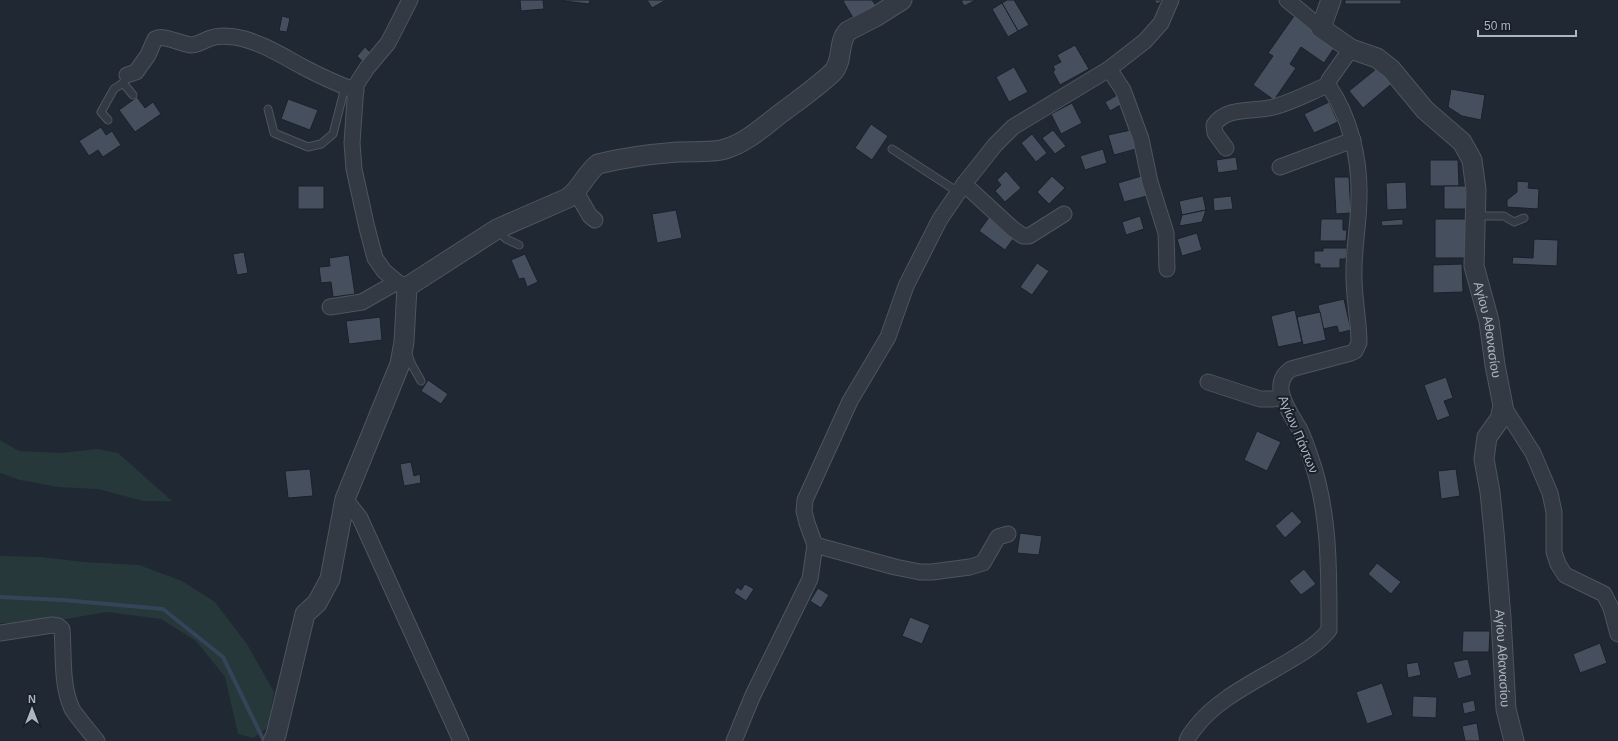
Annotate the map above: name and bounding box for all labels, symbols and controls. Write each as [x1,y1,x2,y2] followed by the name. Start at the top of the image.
[1478,12,1576,38] scale bar
[1484,19,1511,33] text: 50 m
[1471,280,1504,379] street label: Αγίου Αθανασίου
[1275,393,1322,475] street label: Αγίων Πάντων
[1492,609,1513,707] street label: Αγίου Αθανασίου
[12,689,52,729] north arrow
[28,693,36,705] text: N

